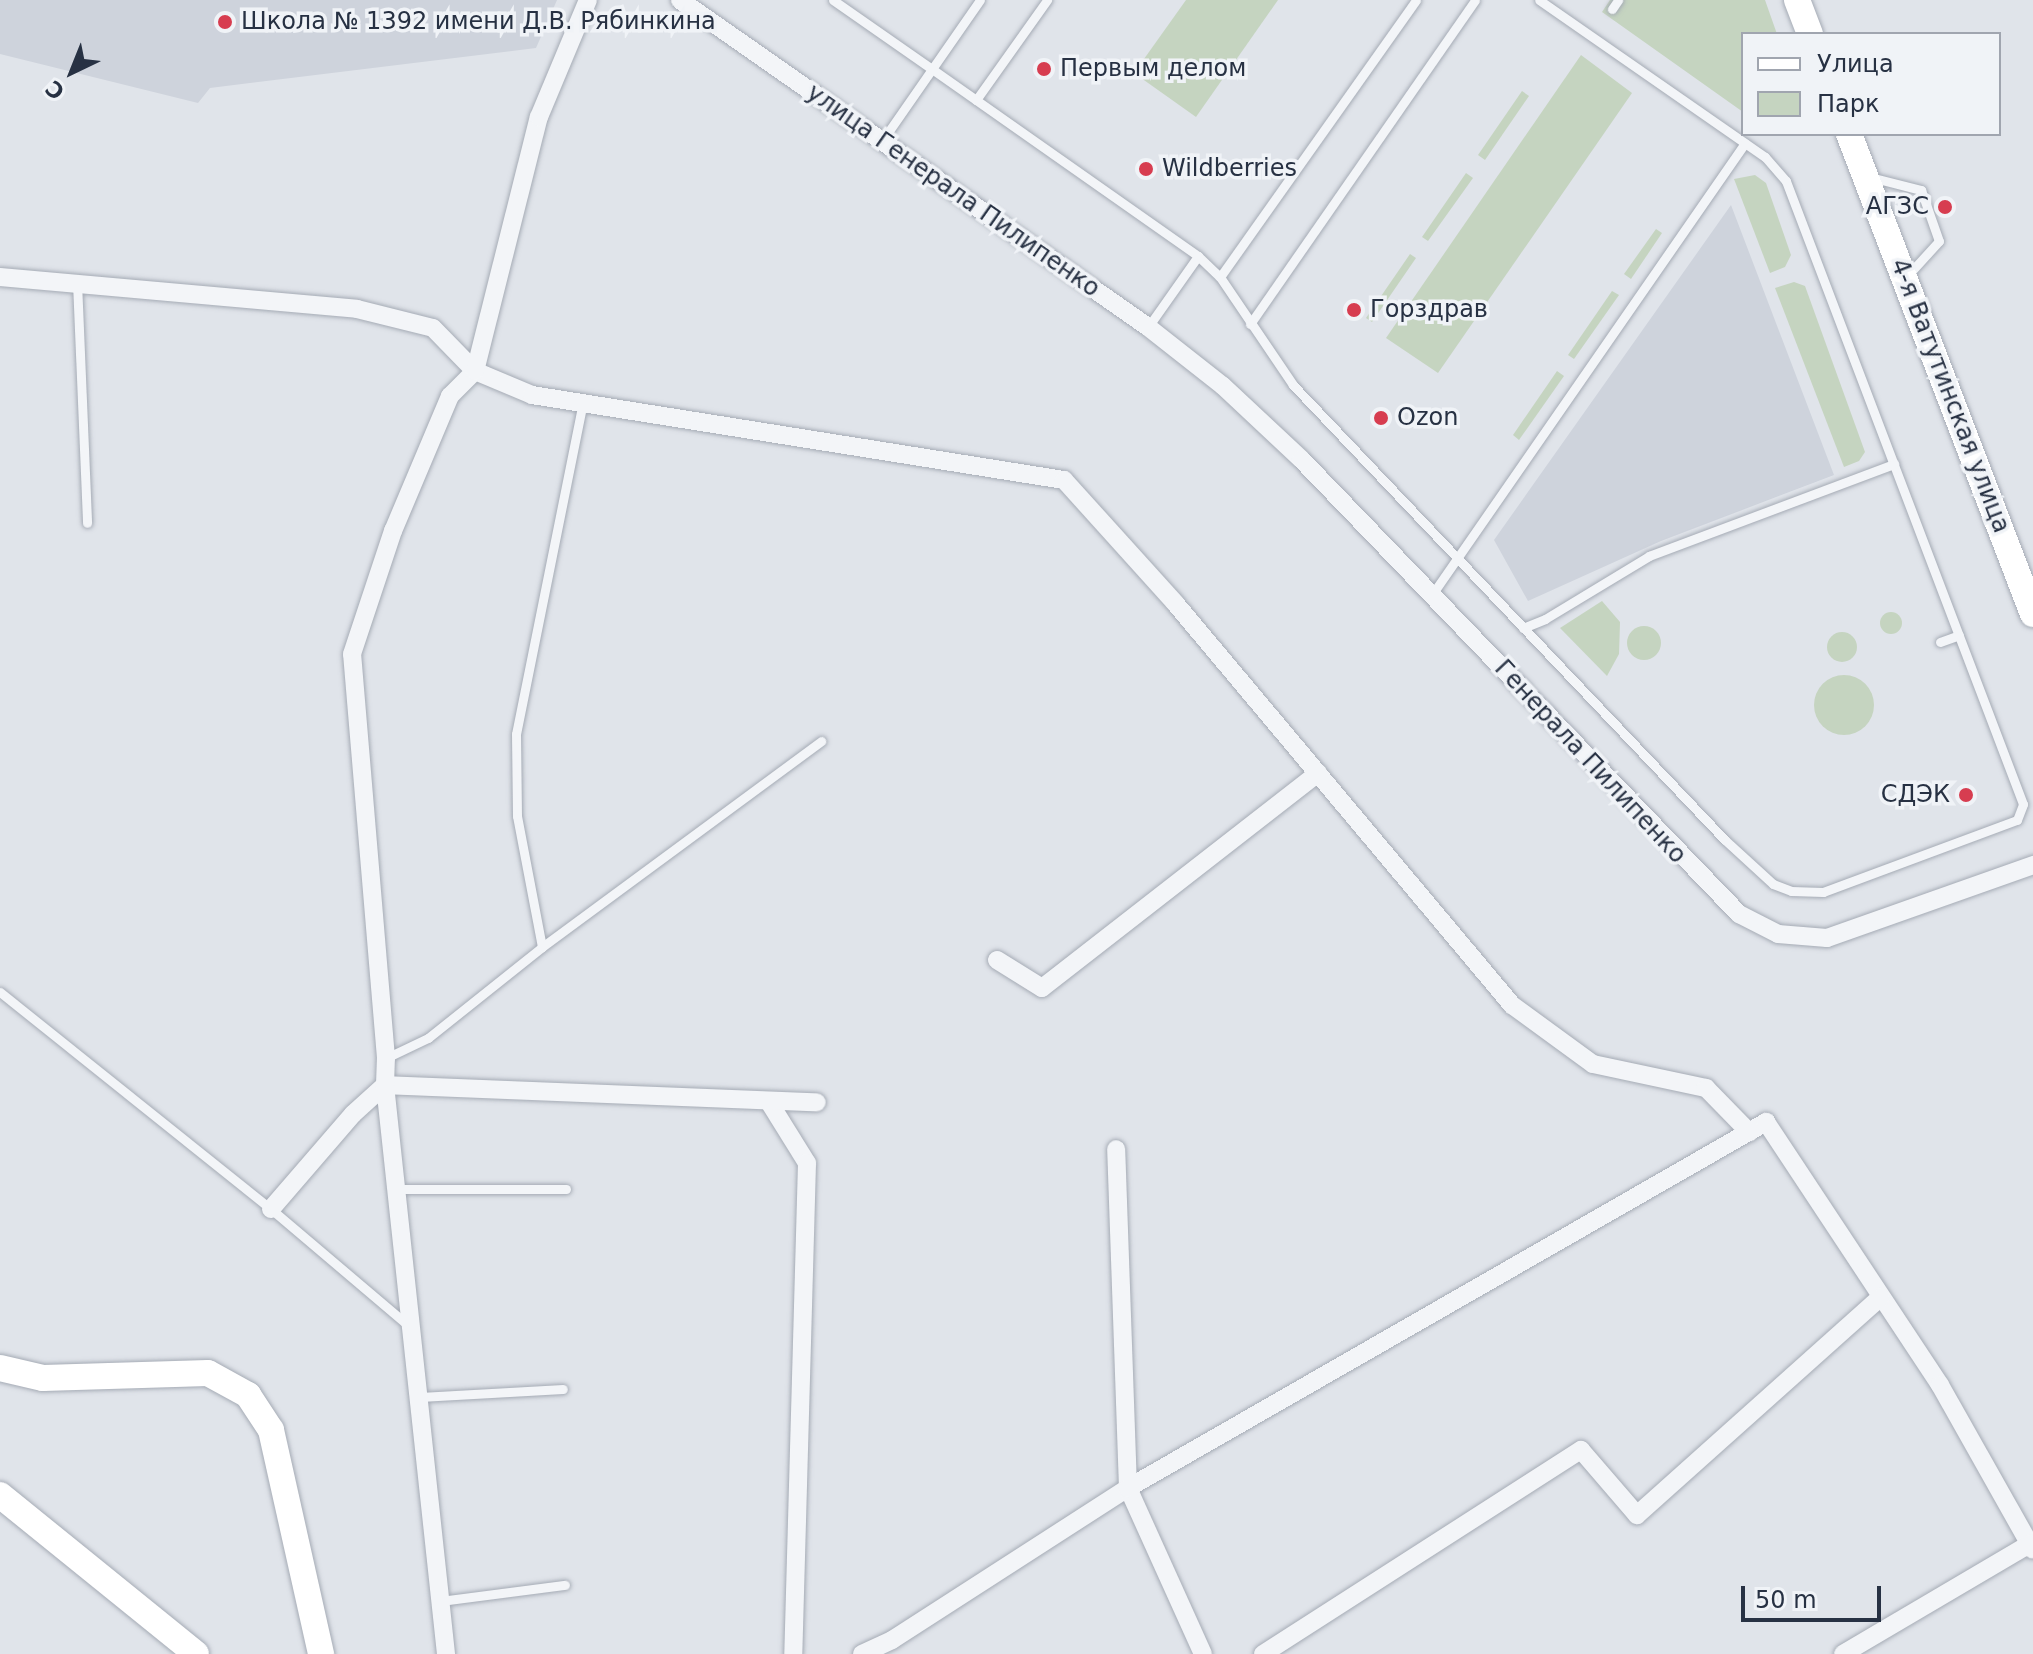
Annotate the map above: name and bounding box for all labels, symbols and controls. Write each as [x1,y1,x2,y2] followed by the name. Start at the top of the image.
[241,8,716,36] place label: Школа № 1392 имени Д.В. Рябинкина
[216,13,234,31] marker: Школа № 1392 имени Д.В. Рябинкина
[32,32,112,112] north arrow
[1741,32,2001,136] legend
[1817,50,1894,78] text: Улица
[1060,55,1246,83] place label: Первым делом
[1035,60,1053,78] marker: Первым делом
[41,75,70,105] text: С
[801,78,1105,304] street label: улица Генерала Пилипенко
[1817,90,1879,118] text: Парк
[1162,155,1297,183] place label: Wildberries
[1137,160,1155,178] marker: Wildberries
[1866,193,1929,221] place label: АГЗС
[1936,198,1954,216] marker: АГЗС
[1884,255,2016,537] street label: 4-я Ватутинская улица
[1370,296,1488,324] place label: Горздрав
[1345,301,1363,319] marker: Горздрав
[1397,404,1458,432] place label: Ozon
[1372,409,1390,427] marker: Ozon
[1488,654,1692,870] street label: Генерала Пилипенко
[1881,781,1950,809] place label: СДЭК
[1957,786,1975,804] marker: СДЭК
[1745,1570,1885,1620] scale bar
[1755,1586,1817,1614] text: 50 m

